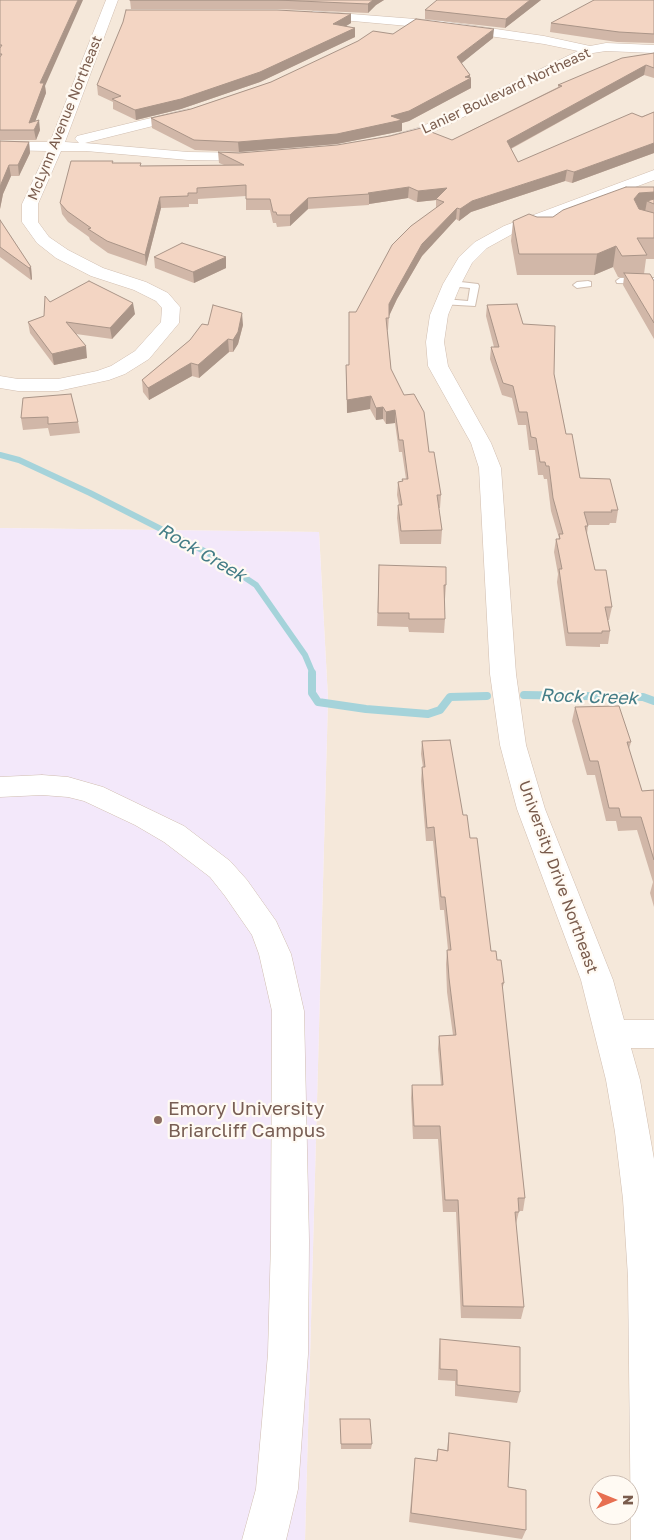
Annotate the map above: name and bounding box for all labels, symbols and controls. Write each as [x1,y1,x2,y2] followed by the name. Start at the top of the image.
[24,33,106,203] street label: McLynn Avenue Northeast
[419,44,593,138] street label: Lanier Boulevard Northeast
[154,519,250,587] water label: Rock Creek
[540,685,638,709] water label: Rock Creek
[514,778,602,976] street label: University Drive Northeast
[168,1098,325,1142] place label: Emory University Briarcliff Campus
[152,1114,164,1126] marker: Emory University Briarcliff Campus
[589,1475,639,1525] north arrow
[620,1495,637,1505] text: N

